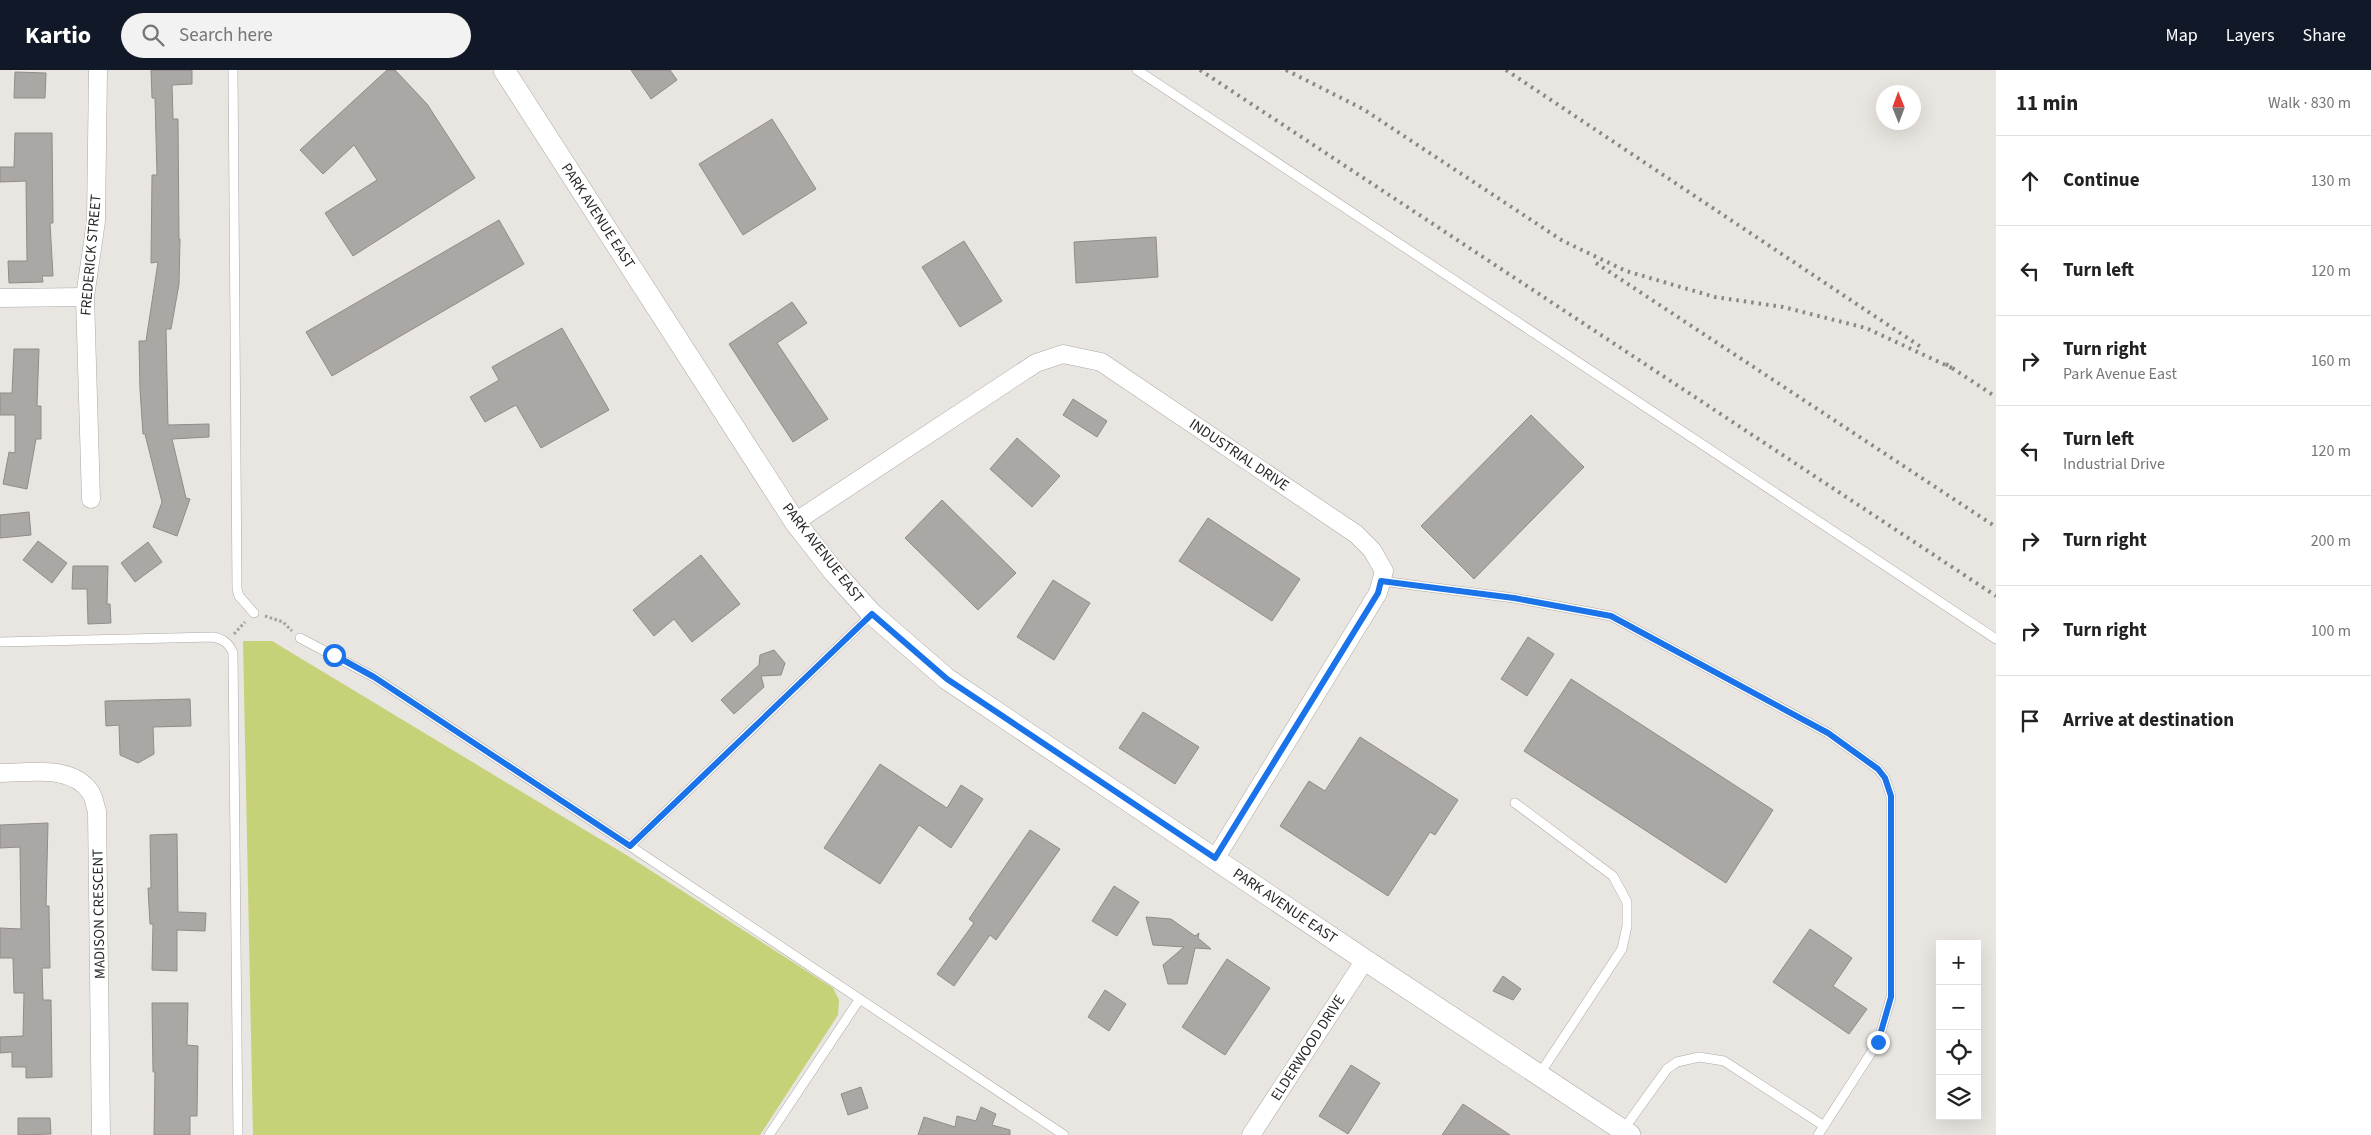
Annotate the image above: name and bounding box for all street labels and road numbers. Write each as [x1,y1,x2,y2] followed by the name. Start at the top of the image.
[556,159,640,273] street label: PARK AVENUE EAST
[75,193,107,317] street label: FREDERICK STREET
[1185,414,1293,496] street label: INDUSTRIAL DRIVE
[777,499,869,607] street label: PARK AVENUE EAST
[87,849,111,979] street label: MADISON CRESCENT
[1229,863,1341,949] street label: PARK AVENUE EAST
[1266,991,1350,1105] street label: ELDERWOOD DRIVE

